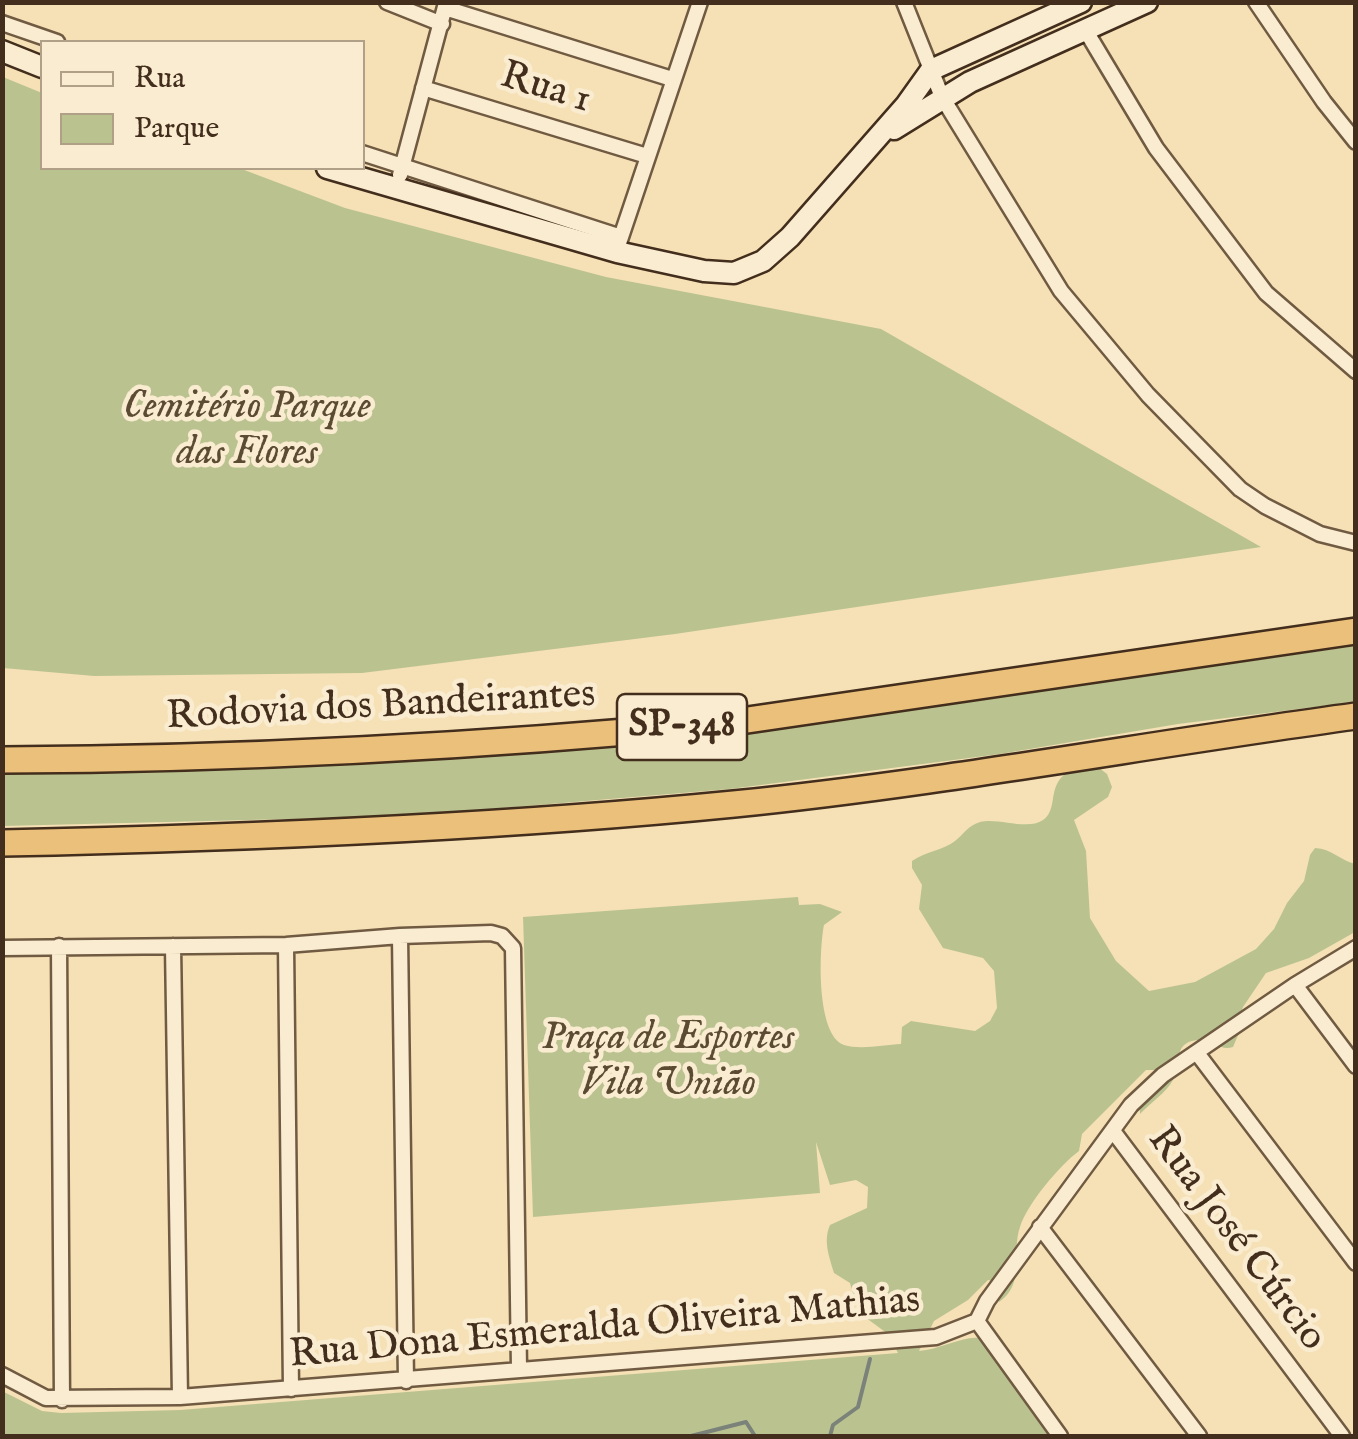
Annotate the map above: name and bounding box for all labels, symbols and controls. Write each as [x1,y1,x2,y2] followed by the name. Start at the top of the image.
[40,40,365,170] legend
[494,54,596,126] street label: Rua 1
[134,60,185,98] text: Rua
[134,110,219,148] text: Parque
[123,385,371,479] park label: Cemitério Parque das Flores
[165,673,597,743] street label: Rodovia dos Bandeirantes
[617,694,747,760] road number: SP-348
[542,1016,794,1110] park label: Praça de Esportes Vila União
[1135,1118,1335,1362] street label: Rua José Cúrcio
[288,1279,922,1381] street label: Rua Dona Esmeralda Oliveira Mathias

